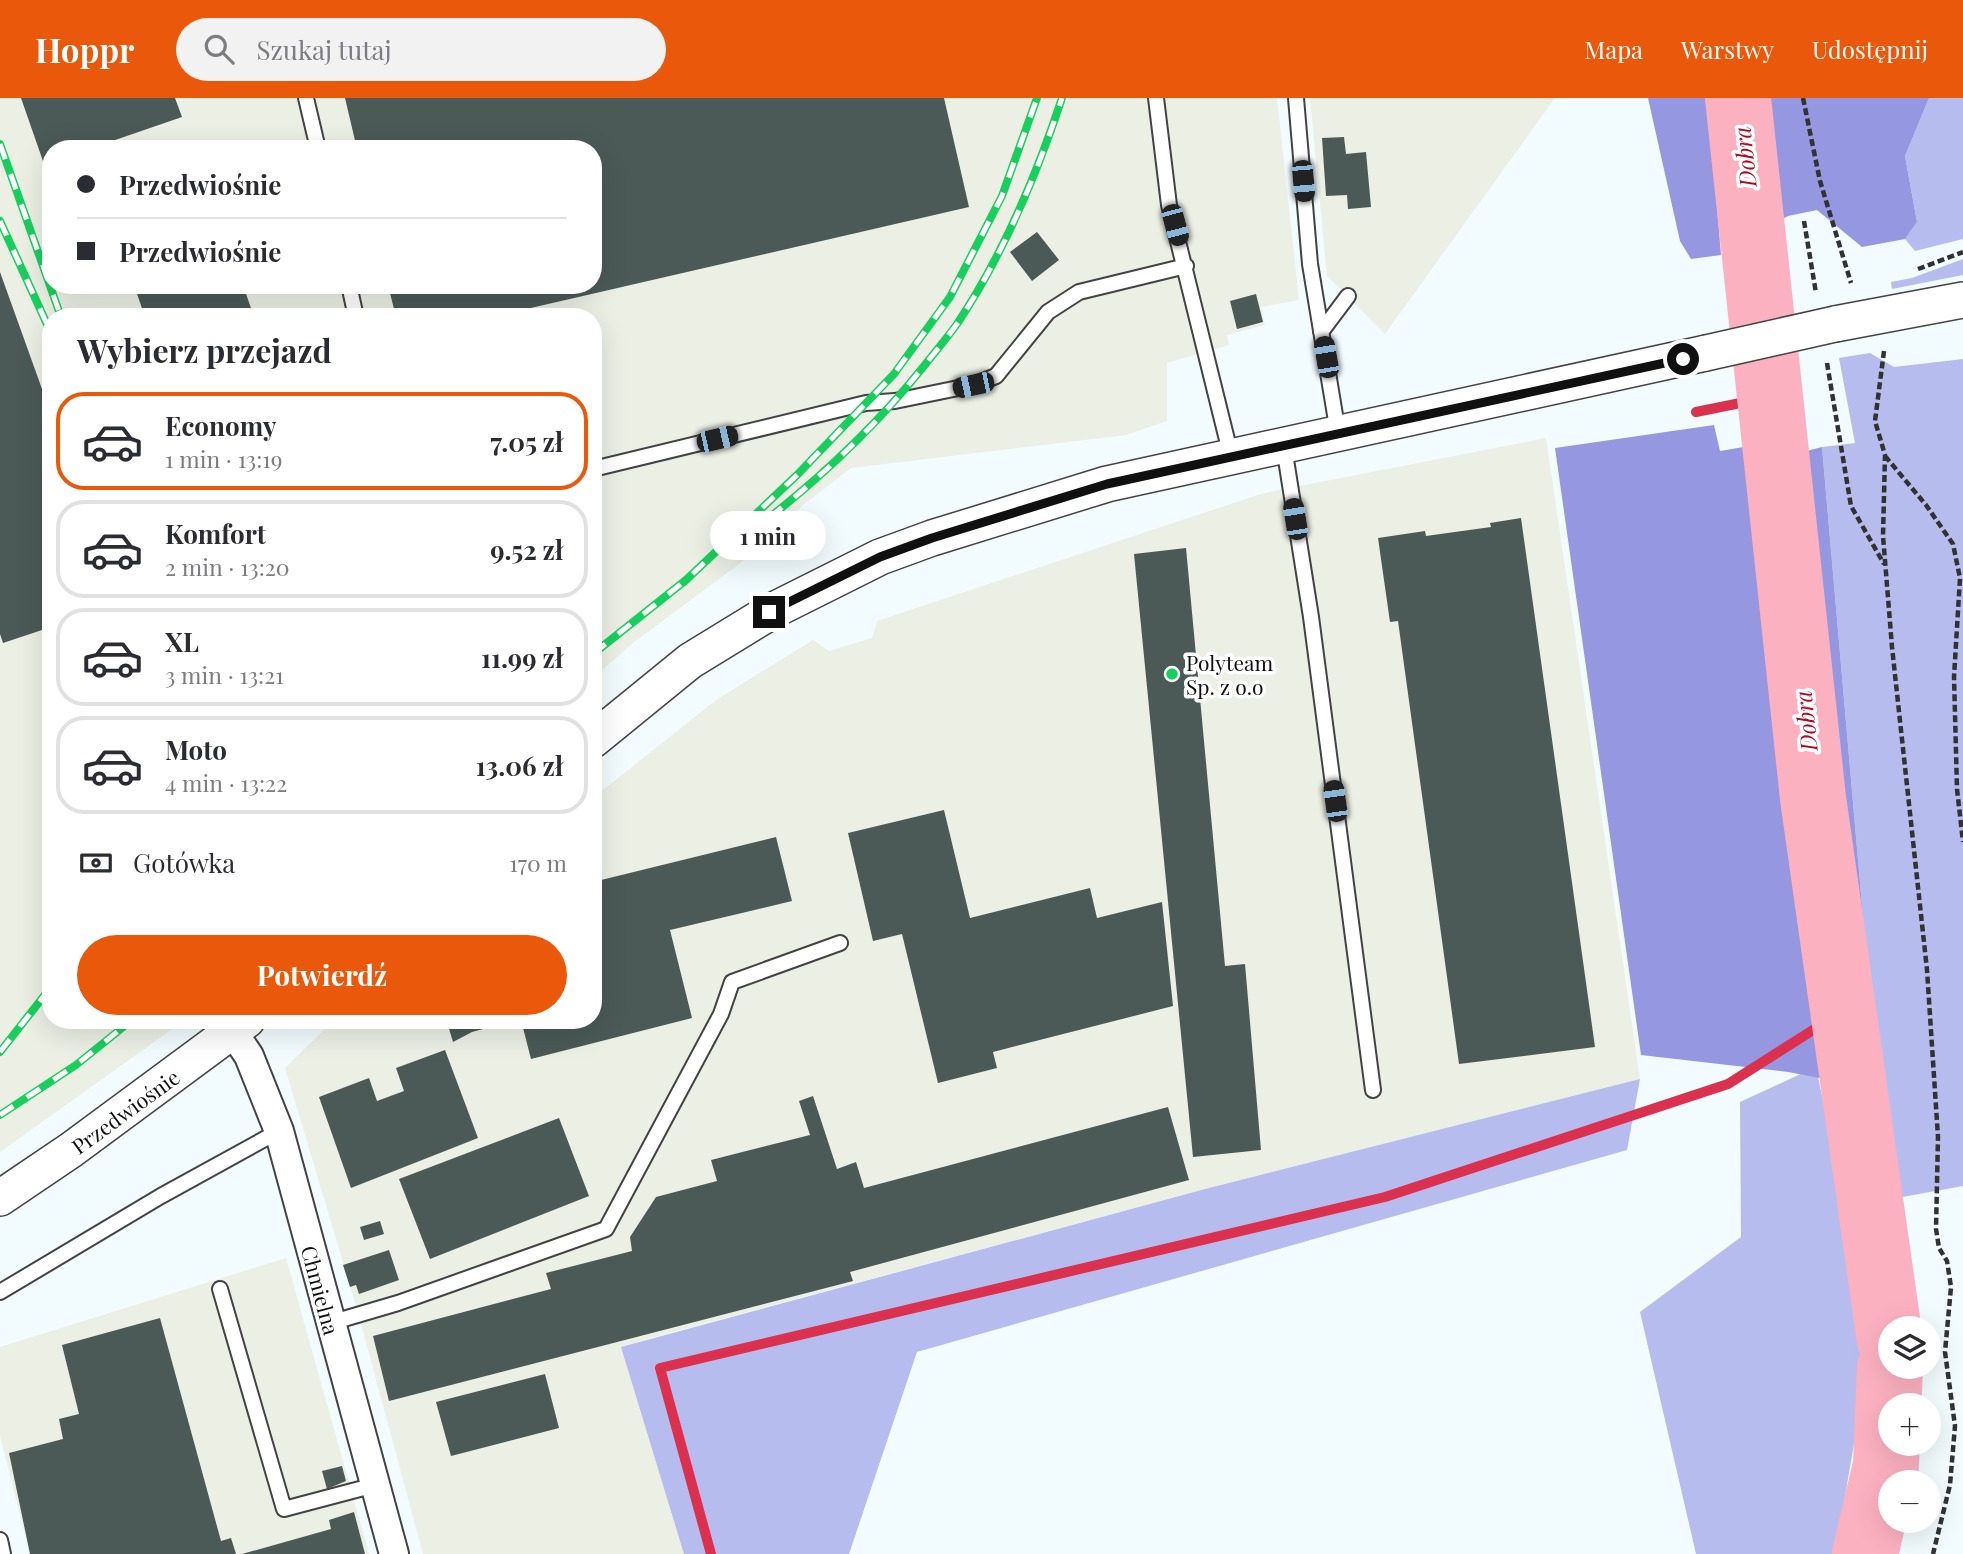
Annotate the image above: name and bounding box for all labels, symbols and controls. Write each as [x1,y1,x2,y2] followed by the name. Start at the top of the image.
[176,18,666,81] search box
[35,27,134,71] text: Hoppr
[200,30,238,68] icon: search
[256,32,391,67] text: Szukaj tutaj
[1584,33,1643,65] text: Mapa
[1681,33,1774,65] text: Warstwy
[1812,33,1928,65] text: Udostępnij
[1725,125,1763,190] water label: Dobra
[1291,159,1316,203] car
[119,167,281,202] text: Przedwiośnie
[1160,202,1191,248] car
[119,234,281,269] text: Przedwiośnie
[77,328,332,371] text: Wybierz przejazd
[1313,334,1340,380] car
[1667,343,1699,375] route start
[951,370,996,400] car
[165,408,276,443] text: Economy
[81,410,144,473] icon: car
[490,424,563,459] text: 7.05 zł
[695,424,740,454] car
[165,443,282,474] text: 1 min · 13:19
[1282,497,1309,541] car
[711,510,827,560] callout: 1 min
[165,516,266,551] text: Komfort
[81,518,144,581] icon: car
[740,520,796,551] text: 1 min
[490,532,563,567] text: 9.52 zł
[165,551,290,582] text: 2 min · 13:20
[753,596,785,628] route end
[165,624,199,659] text: XL
[81,626,144,689] icon: car
[481,640,563,675] text: 11.99 zł
[1186,648,1273,700] place label: Polyteam Sp. z o.o
[165,659,284,690] text: 3 min · 13:21
[1164,666,1180,682] marker: Polyteam Sp. z o.o
[1786,689,1824,754] water label: Dobra
[165,732,227,767] text: Moto
[81,734,144,797] icon: car
[476,748,563,783] text: 13.06 zł
[165,767,287,798] text: 4 min · 13:22
[1322,779,1349,823] car
[77,844,115,882] icon: cash
[133,845,235,880] text: Gotówka
[509,847,567,878] text: 170 m
[77,935,567,1015] button: Potwierdź
[65,1062,185,1160] street label: Przedwiośnie
[296,1242,346,1338] street label: Chmielna
[1878,1316,1941,1533] map controls
[1878,1316,1941,1379] button: layers
[1878,1393,1941,1456] button: +
[1878,1470,1941,1533] button: −

